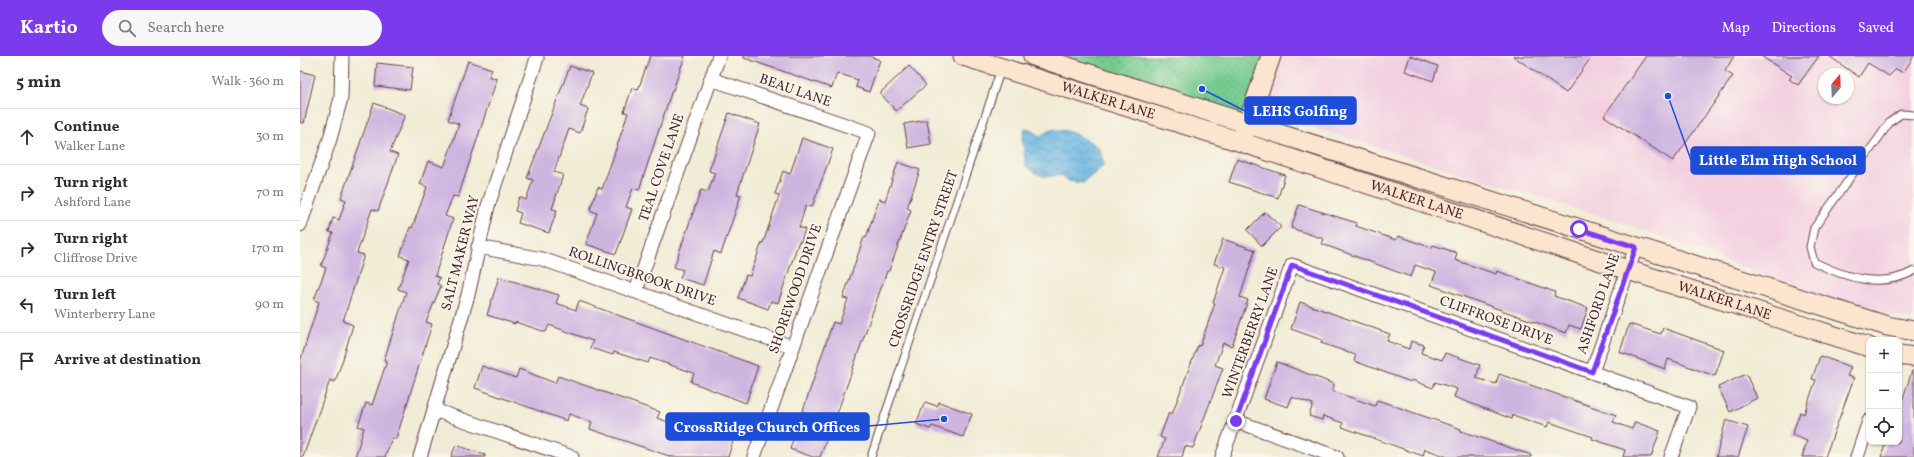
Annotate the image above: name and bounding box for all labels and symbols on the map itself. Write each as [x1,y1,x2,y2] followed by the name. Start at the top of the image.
[1818,68,1854,104] north arrow
[756,70,834,112] street label: BEAU LANE
[1059,77,1157,124] street label: WALKER LANE
[1245,97,1356,124] callout: LEHS Golfing
[1253,102,1347,123] text: LEHS Golfing
[635,112,689,224] street label: TEAL COVE LANE
[1691,147,1865,174] callout: Little Elm High School
[1699,151,1857,172] text: Little Elm High School
[885,168,963,350] street label: CROSSRIDGE ENTRY STREET
[1368,176,1466,224] street label: WALKER LANE
[437,193,485,313] street label: SALT MAKER WAY
[1570,220,1588,238] route start
[765,222,827,356] street label: SHOREWOOD DRIVE
[566,243,718,311] street label: ROLLINGBROOK DRIVE
[1573,251,1625,357] street label: ASHFORD LANE
[1218,265,1284,401] street label: WINTERBERRY LANE
[1675,277,1774,325] street label: WALKER LANE
[1437,292,1555,350] street label: CLIFFROSE DRIVE
[1227,412,1245,430] route end
[666,413,869,440] callout: CrossRidge Church Offices
[674,418,860,439] text: CrossRidge Church Offices

